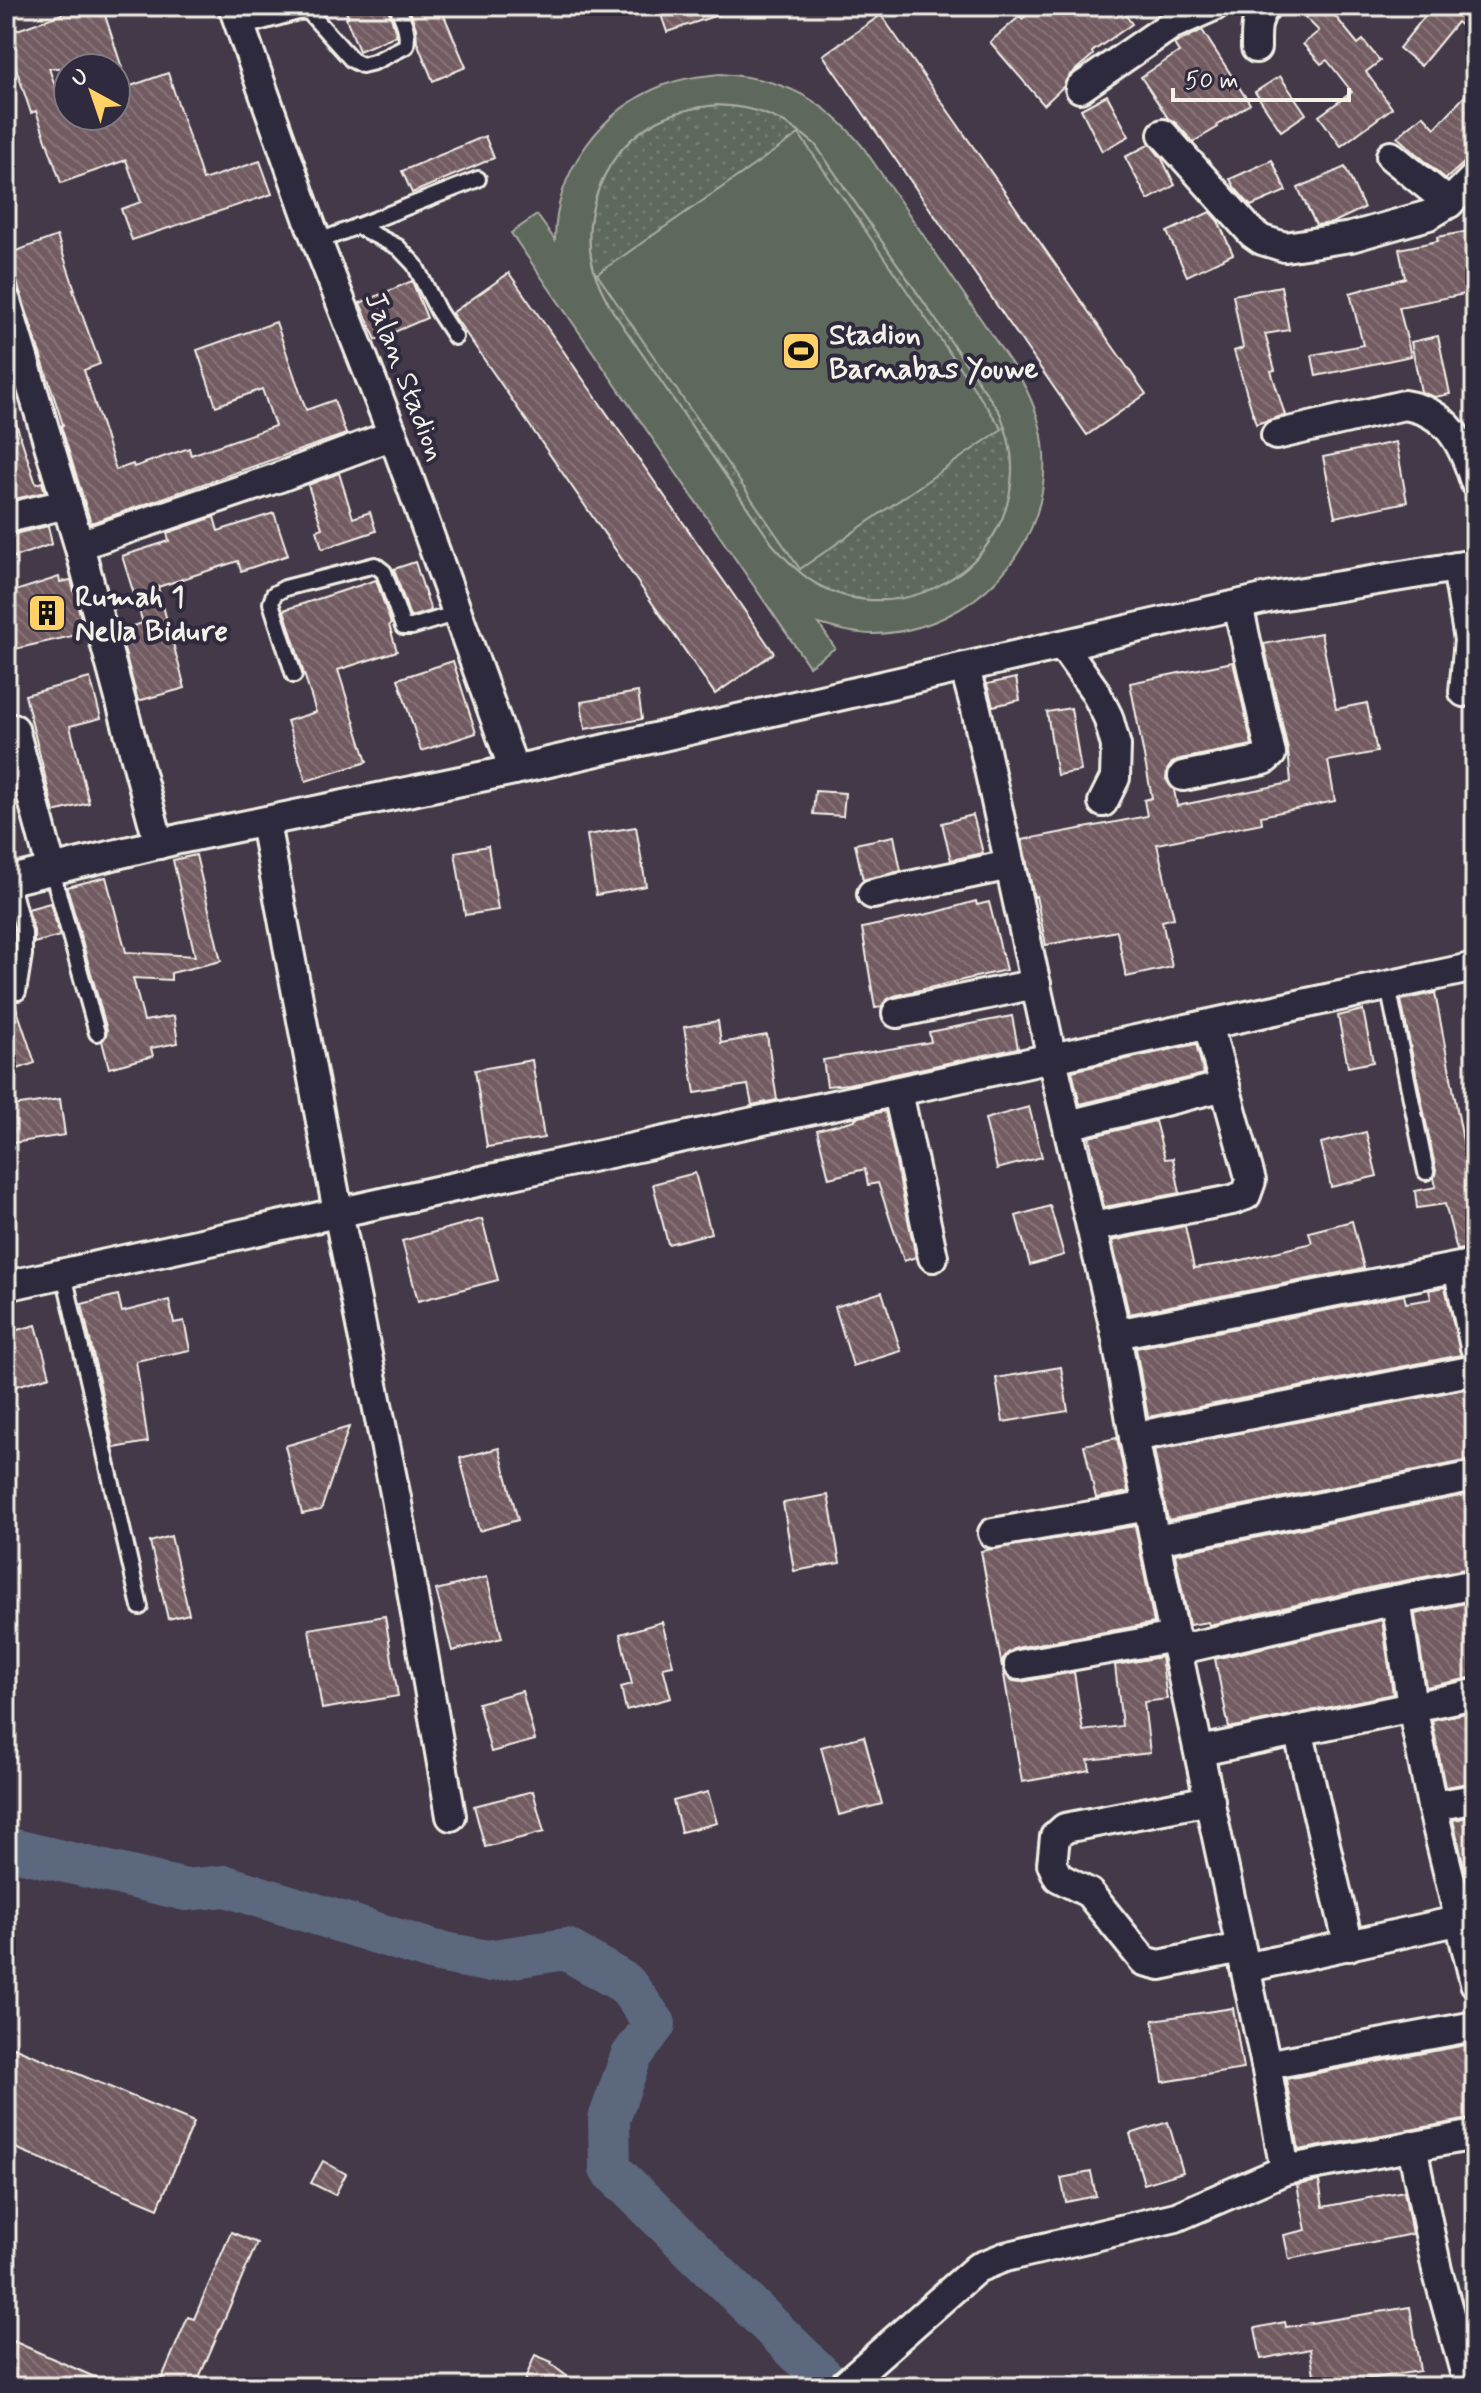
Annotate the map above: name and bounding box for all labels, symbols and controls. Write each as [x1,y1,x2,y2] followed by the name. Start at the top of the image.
[52,52,132,132] north arrow
[1173,52,1349,102] scale bar
[66,63,95,94] text: U
[1185,66,1239,97] text: 50 m
[354,286,455,467] street label: Jalan Stadion
[829,316,1038,389] place label: Stadion Barnabas Youwe
[780,330,822,372] sports icon: Stadion Barnabas Youwe
[75,578,228,651] place label: Rumah 1 Nella Bidure
[26,592,68,634] building icon: Rumah 1 Nella Bidure

